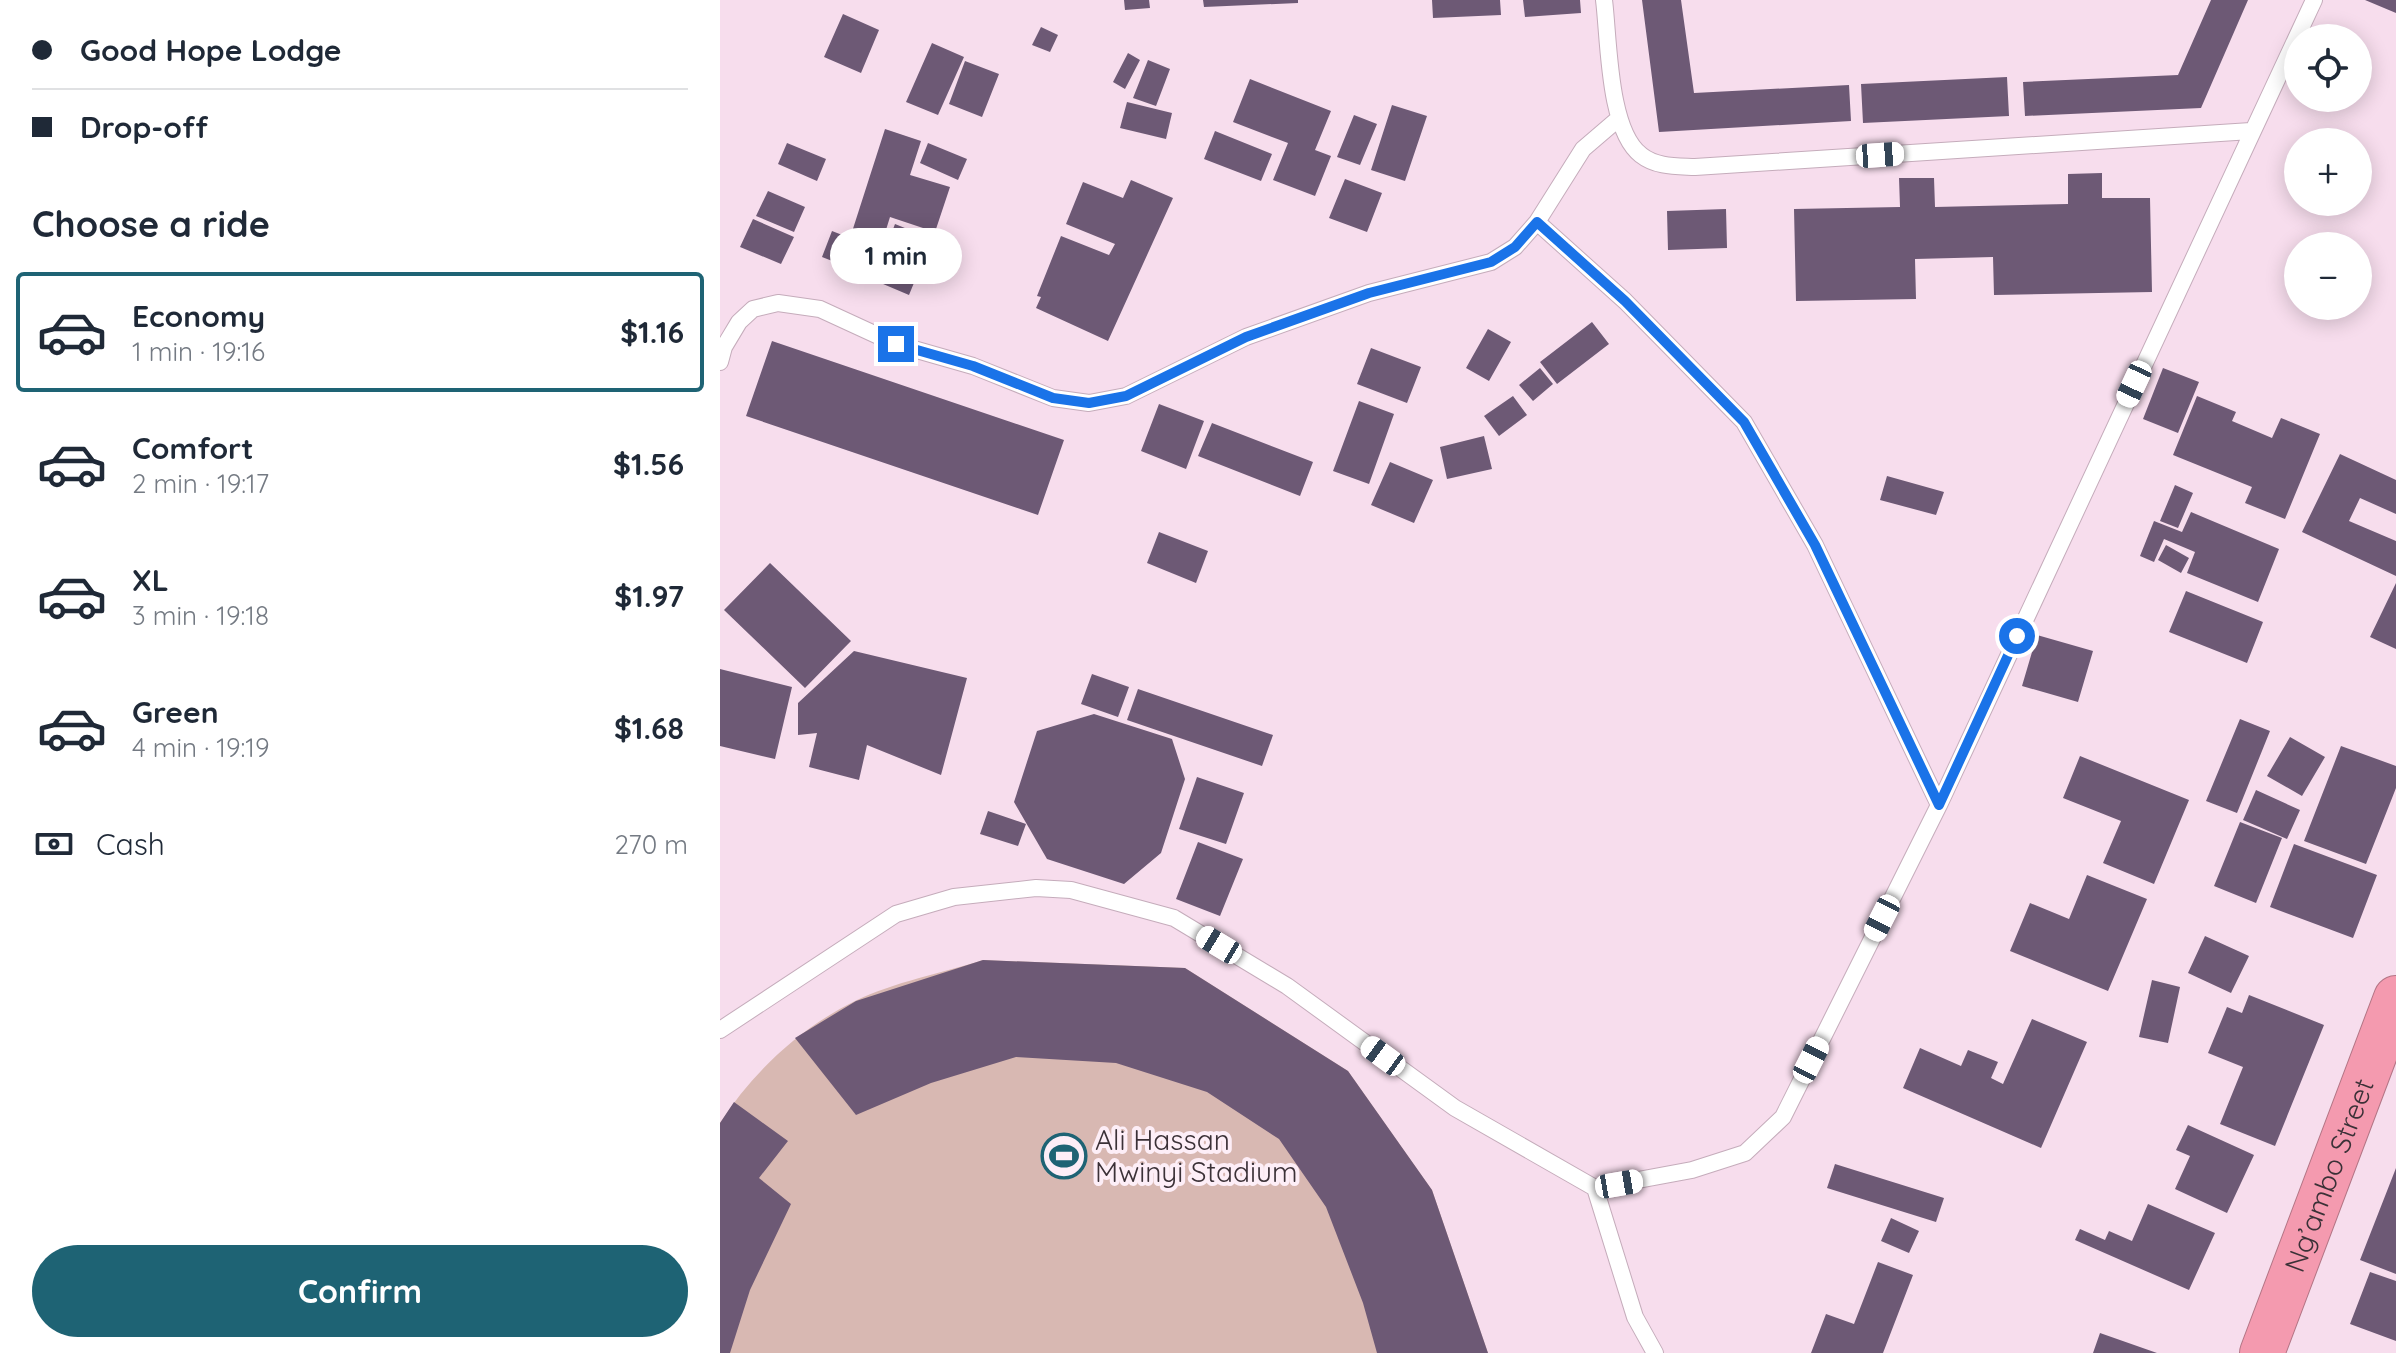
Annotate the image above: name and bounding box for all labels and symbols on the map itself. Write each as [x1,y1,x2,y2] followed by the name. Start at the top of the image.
[1855,141,1905,169] car
[830,228,962,284] callout: 1 min
[878,326,914,362] route end
[2113,357,2155,411] car
[1999,618,2035,654] route start
[1860,891,1904,945] car
[1192,922,1246,968] car
[1357,1032,1409,1080] car
[1789,1033,1833,1087] car
[2276,1073,2381,1277] street label: Ng’ambo Street
[1095,1122,1297,1189] place label: Ali Hassan Mwinyi Stadium
[1040,1132,1088,1180] sports icon: Ali Hassan Mwinyi Stadium
[1593,1168,1645,1200] car

